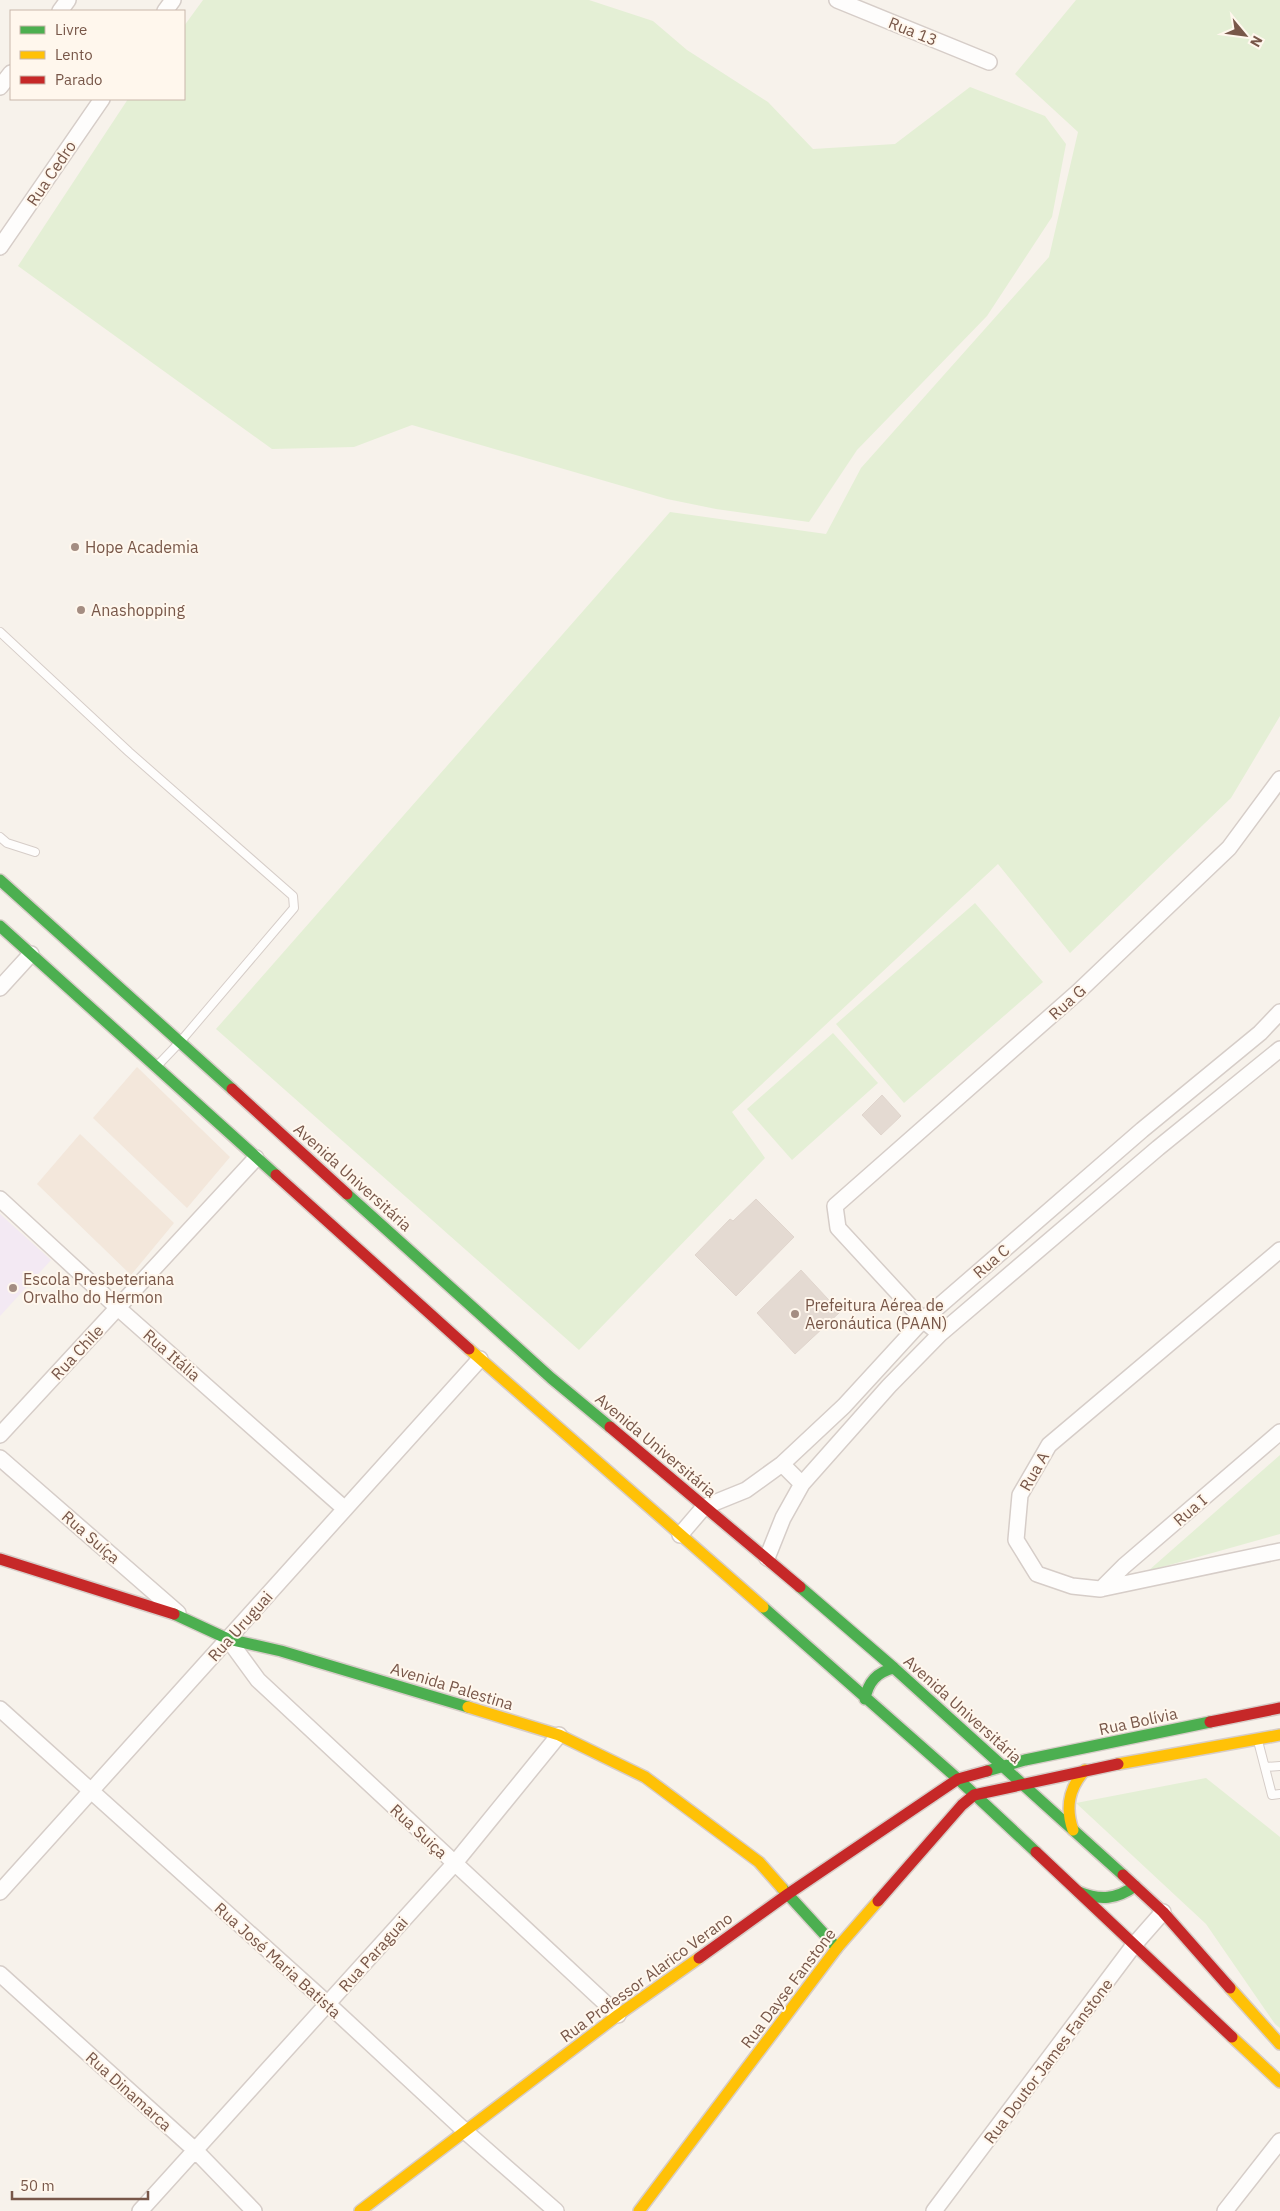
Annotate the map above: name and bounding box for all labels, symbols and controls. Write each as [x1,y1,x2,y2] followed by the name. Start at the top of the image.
[10,10,185,100] legend
[1220,10,1270,60] north arrow
[886,12,940,50] street label: Rua 13
[55,20,87,39] text: Livre
[1246,33,1267,50] text: N
[55,45,93,64] text: Lento
[55,70,103,89] text: Parado
[22,137,80,209] street label: Rua Cedro
[85,537,199,557] place label: Hope Academia
[69,541,81,553] marker: Hope Academia
[91,600,185,620] place label: Anashopping
[75,604,87,616] marker: Anashopping
[1044,980,1090,1024] street label: Rua G
[290,1119,416,1236] street label: Avenida Universitária
[969,1240,1013,1282] street label: Rua C
[23,1269,175,1307] place label: Escola Presbeteriana Orvalho do Hermon
[7,1282,19,1294] marker: Escola Presbeteriana Orvalho do Hermon
[805,1295,947,1333] place label: Prefeitura Aérea de Aeronáutica (PAAN)
[789,1308,801,1320] marker: Prefeitura Aérea de Aeronáutica (PAAN)
[47,1320,108,1384] street label: Rua Chile
[139,1325,205,1386] street label: Rua Itália
[591,1389,721,1502] street label: Avenida Universitária
[1015,1448,1053,1494] street label: Rua A
[1169,1490,1211,1530] street label: Rua I
[58,1506,125,1568] street label: Rua Suíça
[203,1587,277,1665] street label: Rua Uruguai
[900,1651,1026,1768] street label: Avenida Universitária
[388,1658,516,1714] street label: Avenida Palestina
[1097,1703,1180,1739] street label: Rua Bolívia
[386,1800,452,1863] street label: Rua Suiça
[211,1898,346,2022] street label: Rua José Maria Batista
[556,1908,736,2046] street label: Rua Professor Alarico Verano
[334,1912,412,1996] street label: Rua Paraguai
[736,1924,840,2052] street label: Rua Dayse Fanstone
[979,1974,1117,2148] street label: Rua Doutor James Fanstone
[82,2047,176,2135] street label: Rua Dinamarca
[12,2168,149,2200] scale bar
[20,2176,55,2195] text: 50 m

